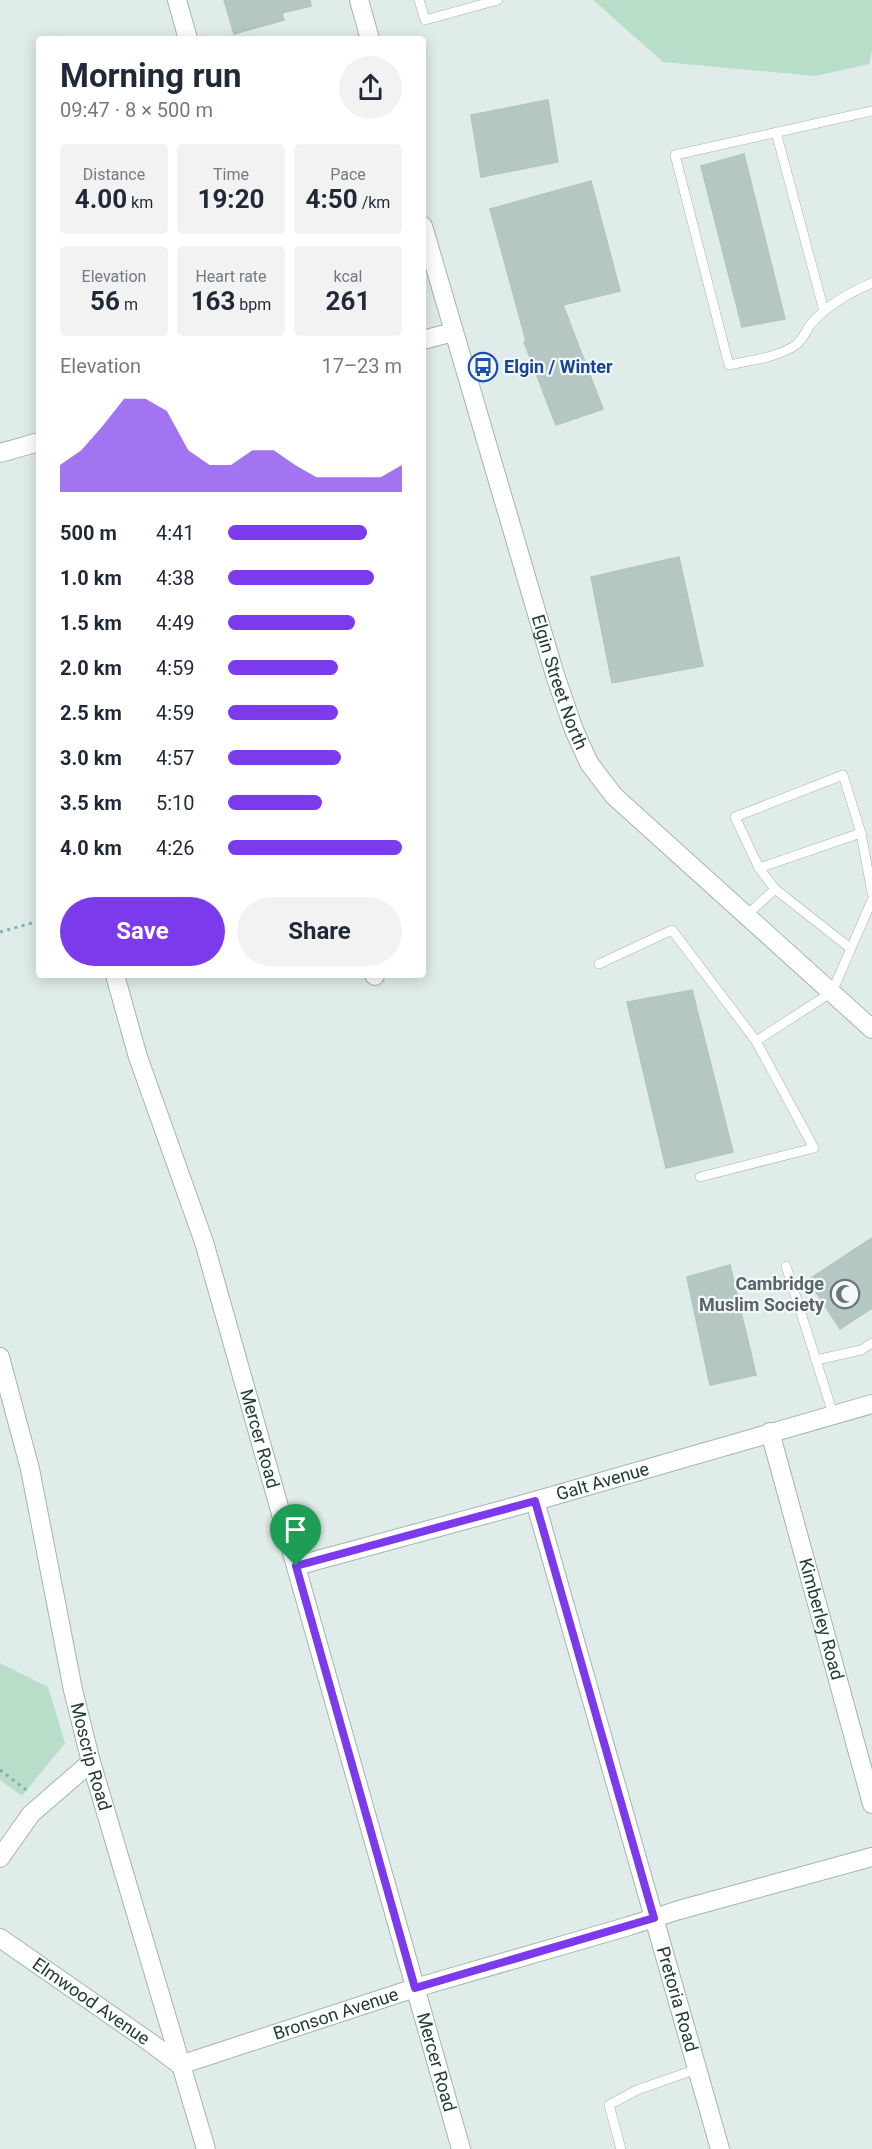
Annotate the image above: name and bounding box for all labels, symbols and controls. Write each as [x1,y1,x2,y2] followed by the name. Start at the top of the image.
[60,56,241,95] text: Morning run
[339,56,402,119] button: share
[60,98,213,122] text: 09:47 · 8 × 500 m
[83,165,145,184] text: Distance
[213,165,249,184] text: Time
[330,165,366,184] text: Pace
[75,184,127,214] text: 4.00
[198,184,265,214] text: 19:20
[306,184,358,214] text: 4:50
[127,193,153,212] text: km
[358,193,390,212] text: /km
[82,267,146,286] text: Elevation
[195,267,267,286] text: Heart rate
[334,267,362,286] text: kcal
[90,286,120,316] text: 56
[191,286,235,316] text: 163
[326,286,370,316] text: 261
[120,295,138,314] text: m
[235,295,271,314] text: bpm
[467,351,499,383] bus stop icon: Elgin / Winter
[60,354,141,378] text: Elevation
[321,354,402,378] text: 17–23 m
[504,356,613,377] place label: Elgin / Winter
[60,521,117,545] text: 500 m
[156,521,195,545] text: 4:41
[60,566,122,590] text: 1.0 km
[156,566,195,590] text: 4:38
[60,611,122,635] text: 1.5 km
[156,611,195,635] text: 4:49
[528,612,592,753] street label: Elgin Street North
[60,656,122,680] text: 2.0 km
[156,656,195,680] text: 4:59
[60,701,122,725] text: 2.5 km
[156,701,195,725] text: 4:59
[60,746,122,770] text: 3.0 km
[156,746,195,770] text: 4:57
[60,791,122,815] text: 3.5 km
[156,791,195,815] text: 5:10
[60,836,122,860] text: 4.0 km
[156,836,195,860] text: 4:26
[60,897,225,966] button: Save
[237,897,402,966] button: Share
[699,1273,825,1315] place label: Cambridge Muslim Society
[829,1278,861,1310] mosque icon: Cambridge Muslim Society
[236,1387,284,1490] street label: Mercer Road
[554,1458,651,1504] street label: Galt Avenue
[270,1504,321,1566] pin
[279,1513,312,1546] icon: arrive
[795,1556,848,1682] street label: Kimberley Road
[67,1700,116,1813] street label: Moscrip Road
[653,1944,703,2054] street label: Pretoria Road
[29,1953,154,2049] street label: Elmwood Avenue
[271,1983,401,2044] street label: Bronson Avenue
[413,2010,461,2114] street label: Mercer Road

